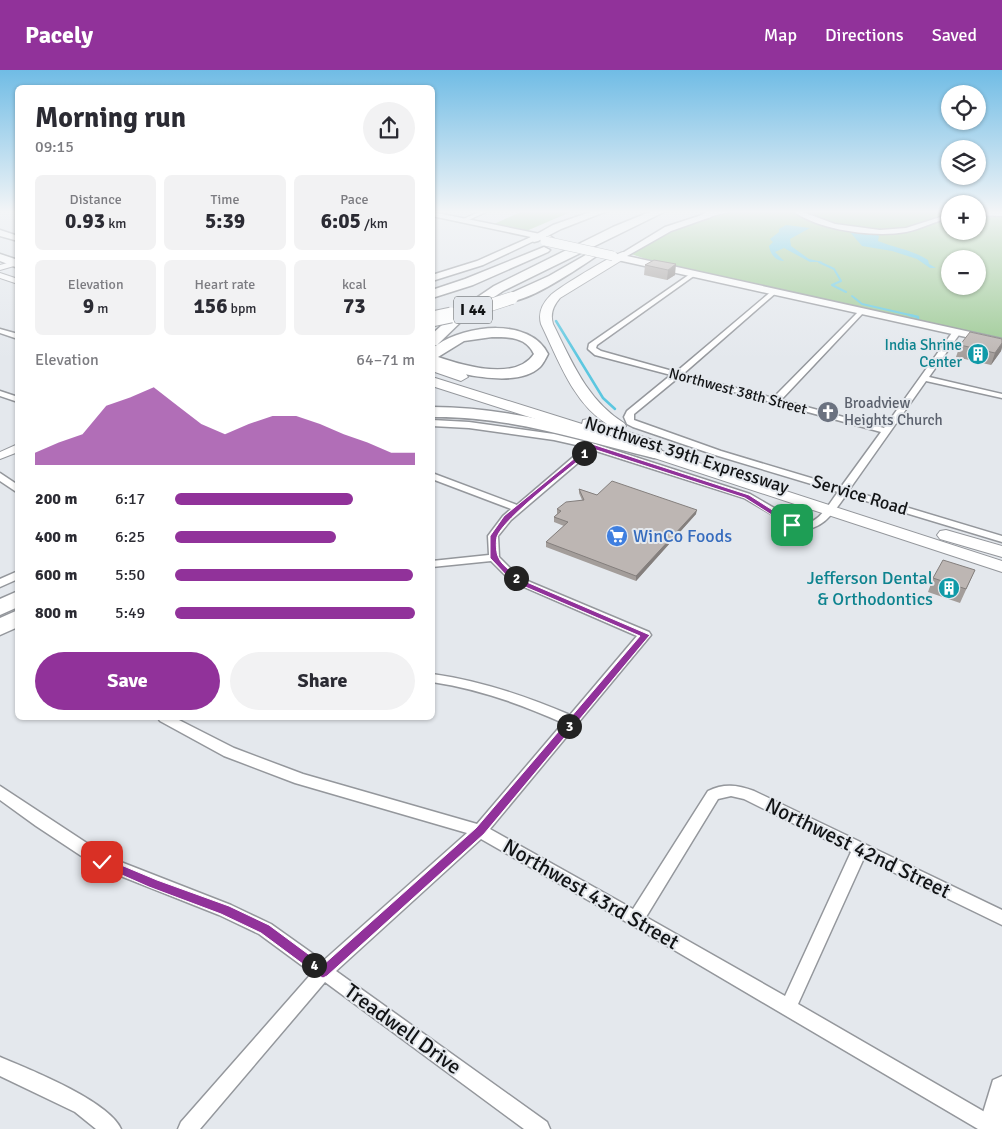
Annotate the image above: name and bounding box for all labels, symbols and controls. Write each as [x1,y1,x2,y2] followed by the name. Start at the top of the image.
[25,20,93,50] text: Pacely
[764,24,797,46] text: Map
[825,24,904,46] text: Directions
[932,24,977,46] text: Saved
[941,85,986,295] map controls
[941,85,986,130] button: locate
[35,101,186,135] text: Morning run
[363,102,415,154] button: share
[35,137,74,157] text: 09:15
[941,140,986,185] button: layers
[70,191,122,208] text: Distance
[211,191,239,208] text: Time
[340,191,368,208] text: Pace
[941,195,986,240] button: +
[65,208,105,234] text: 0.93
[205,208,245,234] text: 5:39
[321,208,361,234] text: 6:05
[105,215,126,232] text: km
[361,215,388,232] text: /km
[941,250,986,295] button: −
[68,276,124,293] text: Elevation
[195,276,255,293] text: Heart rate
[342,276,367,293] text: kcal
[83,293,94,319] text: 9
[193,293,227,319] text: 156
[343,293,366,319] text: 73
[454,296,492,324] road number: I 44
[94,300,108,317] text: m
[227,300,257,317] text: bpm
[885,336,962,371] place label: India Shrine Center
[966,342,990,366] building icon: India Shrine Center
[35,350,99,370] text: Elevation
[356,350,415,370] text: 64–71 m
[667,364,809,418] street label: Northwest 38th Street
[844,394,943,429] place label: Broadview Heights Church
[816,400,840,424] church icon: Broadview Heights Church
[582,412,792,499] street label: Northwest 39th Expressway
[572,440,596,466] pin: 1
[581,445,588,462] text: 1
[809,470,911,520] street label: Service Road
[35,489,77,509] text: 200 m
[115,489,145,509] text: 6:17
[771,504,813,546] pin
[778,511,806,539] icon: arrive
[605,524,629,548] supermarket icon: WinCo Foods
[633,525,732,547] place label: WinCo Foods
[35,527,77,547] text: 400 m
[115,527,145,547] text: 6:25
[35,565,77,585] text: 600 m
[115,565,145,585] text: 5:50
[504,566,528,590] pin: 2
[807,567,933,610] place label: Jefferson Dental & Orthodontics
[513,570,520,587] text: 2
[937,576,961,600] building icon: Jefferson Dental & Orthodontics
[35,603,77,623] text: 800 m
[115,603,145,623] text: 5:49
[35,652,220,710] button: Save
[230,652,415,710] button: Share
[556,714,582,738] pin: 3
[566,718,573,735] text: 3
[761,792,955,904] street label: Northwest 42nd Street
[498,833,684,955] street label: Northwest 43rd Street
[81,841,123,883] pin
[88,848,116,876] icon: check
[302,952,326,978] pin: 4
[311,957,318,974] text: 4
[340,978,466,1080] street label: Treadwell Drive

